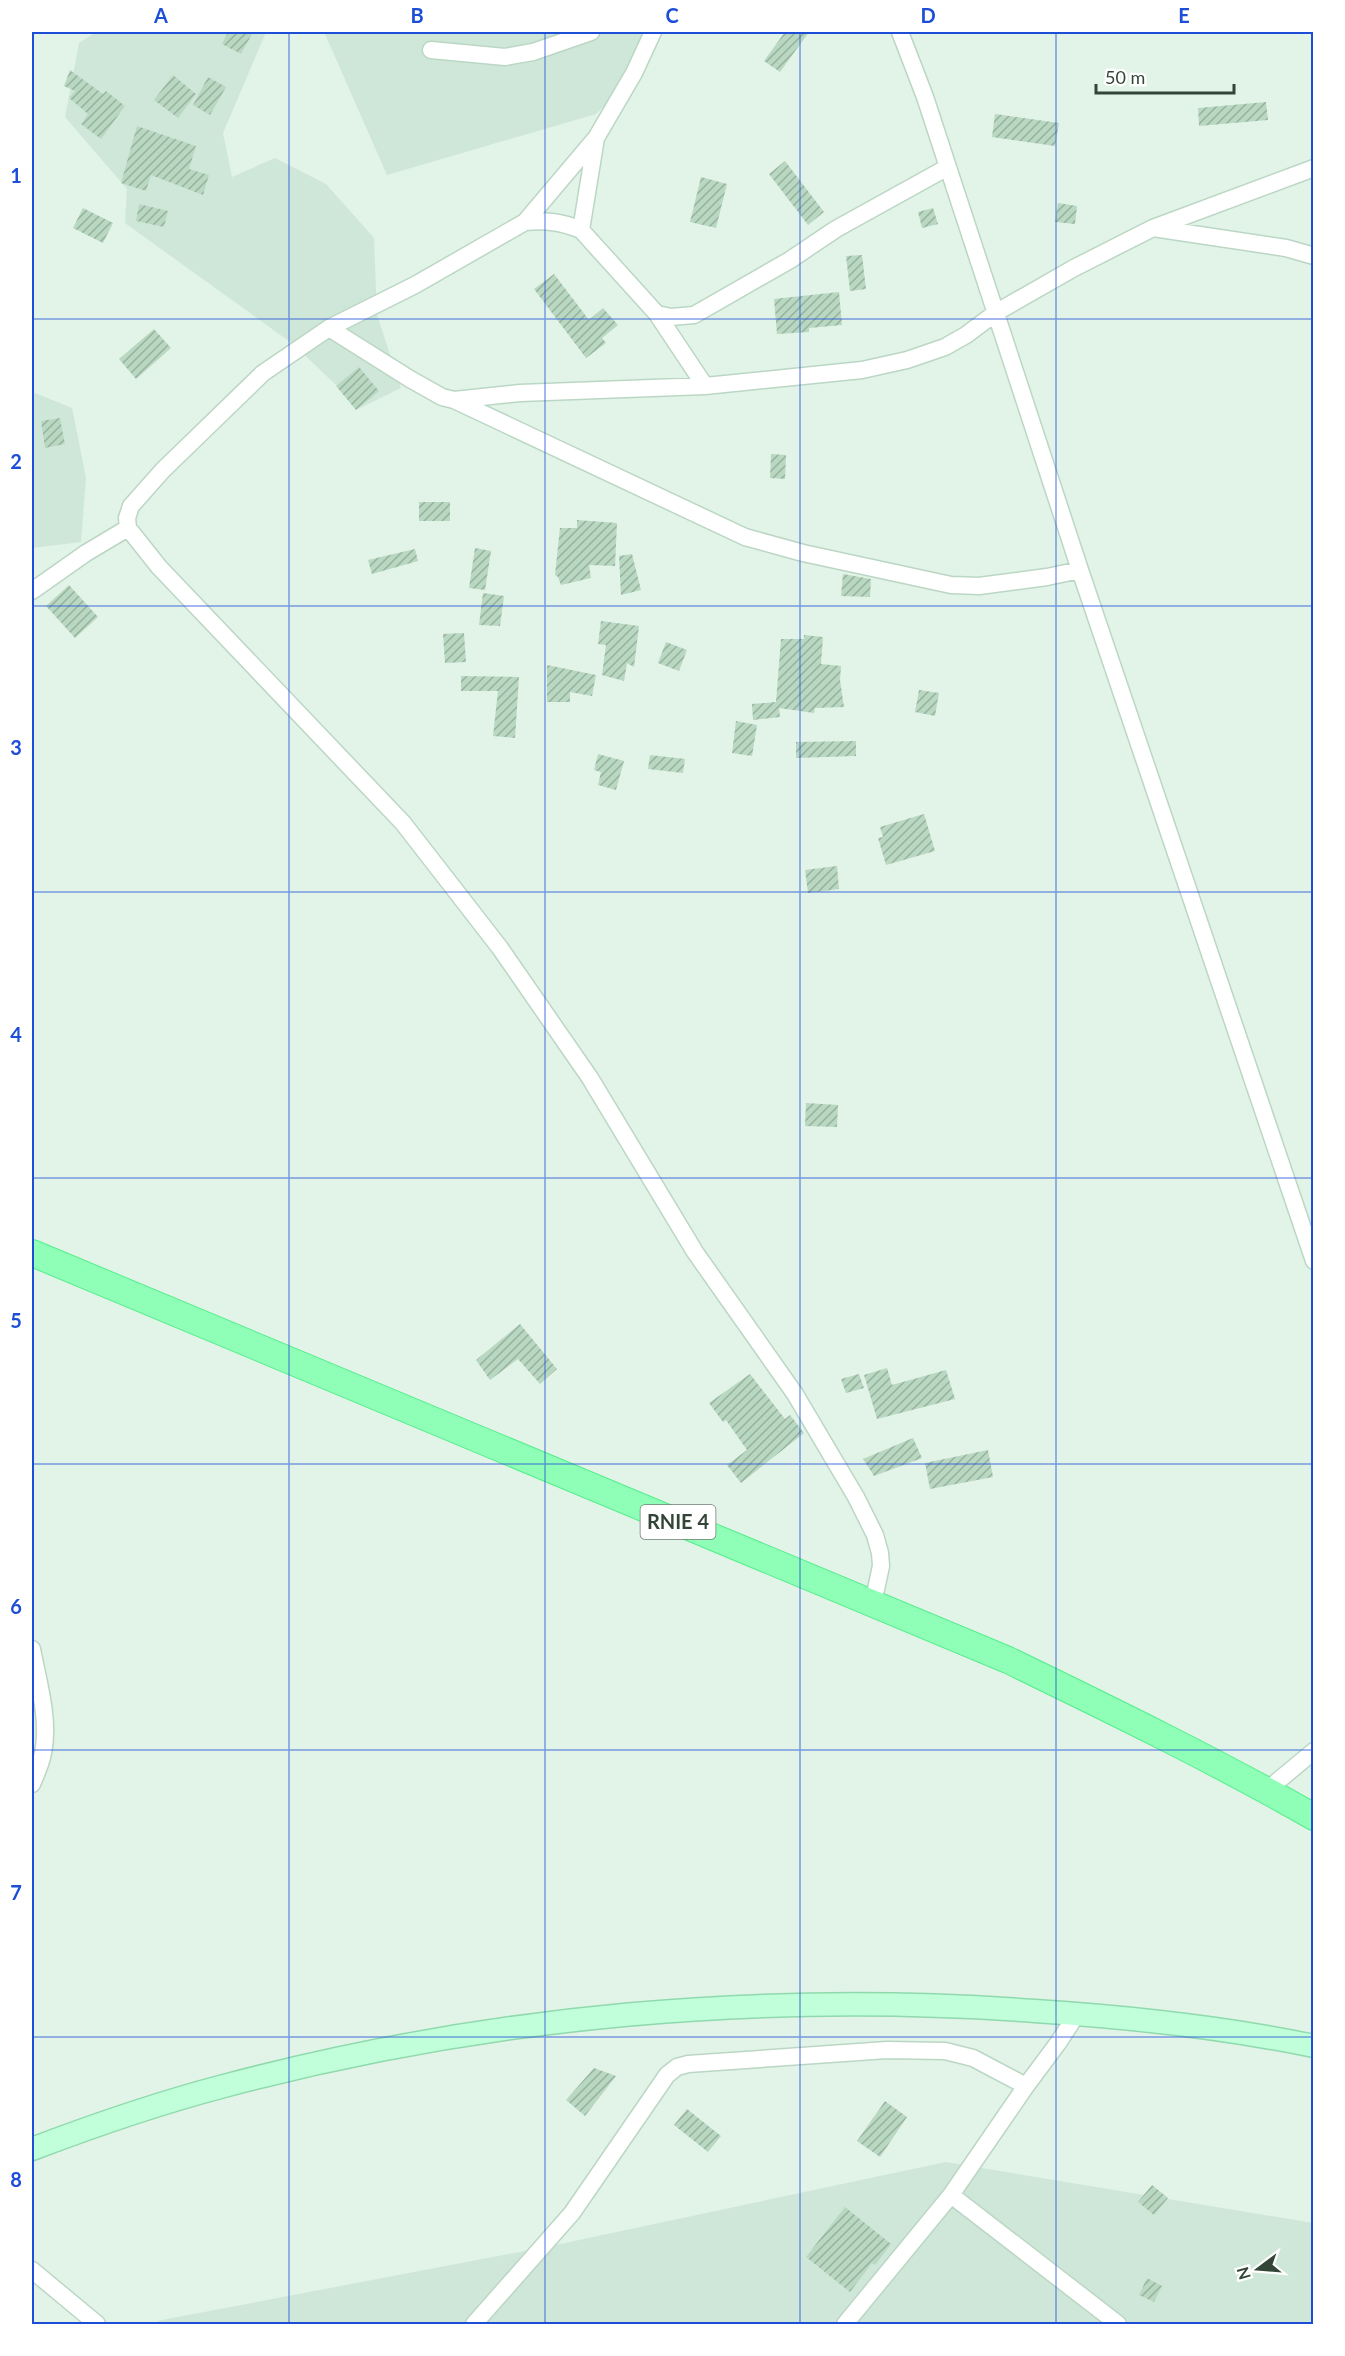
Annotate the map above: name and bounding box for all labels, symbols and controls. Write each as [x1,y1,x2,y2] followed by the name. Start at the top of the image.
[153,3,168,27] text: A
[410,3,424,27] text: B
[665,3,679,27] text: C
[920,3,936,27] text: D
[1178,3,1190,27] text: E
[1096,57,1234,95] scale bar
[1105,66,1145,88] text: 50 m
[10,163,22,187] text: 1
[10,449,22,473] text: 2
[10,735,22,759] text: 3
[10,1022,22,1046] text: 4
[10,1308,22,1332] text: 5
[640,1505,716,1539] road number: RNIE 4
[10,1594,22,1618] text: 6
[10,1880,22,1904] text: 7
[10,2167,22,2191] text: 8
[1228,2239,1288,2299] north arrow
[1232,2265,1254,2282] text: N

